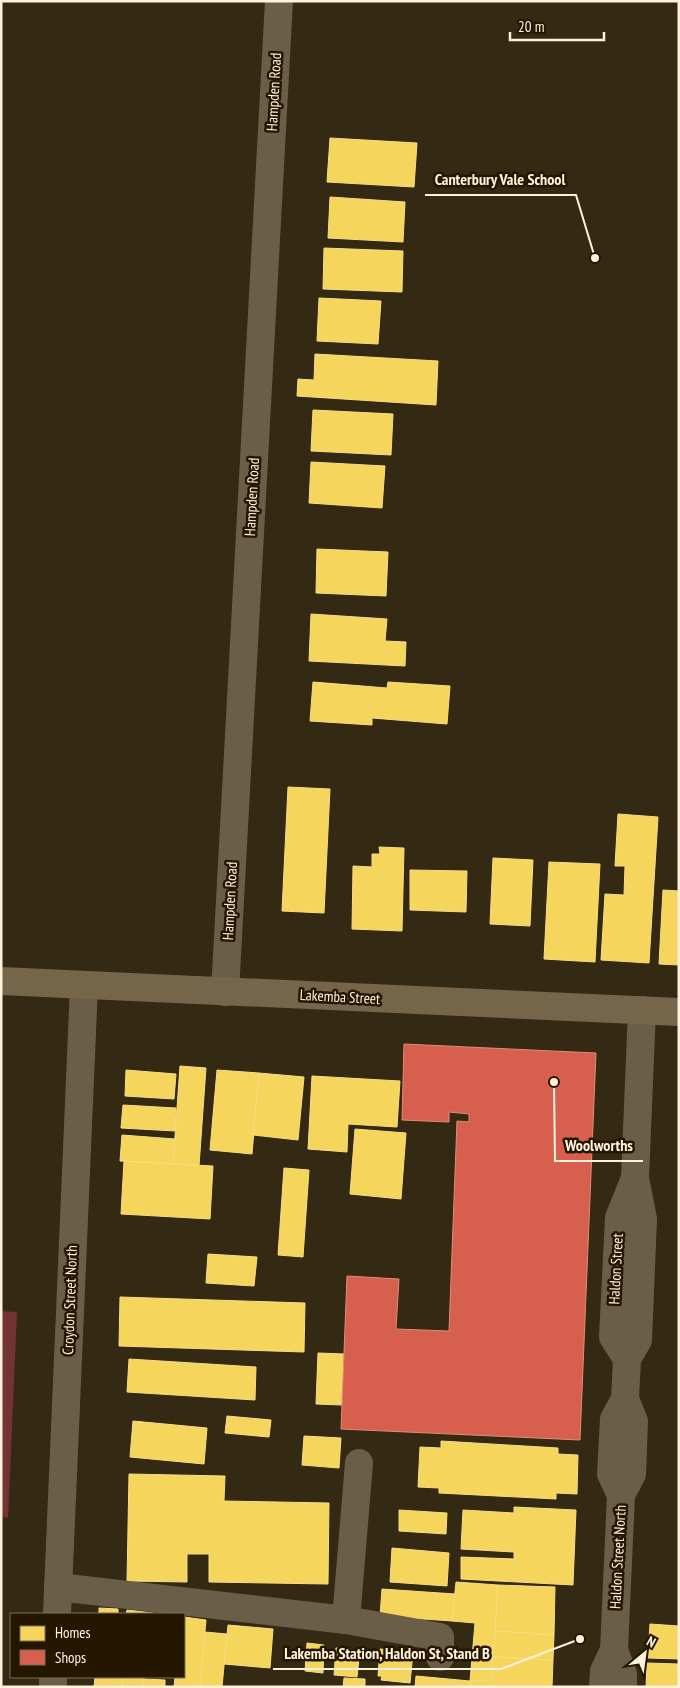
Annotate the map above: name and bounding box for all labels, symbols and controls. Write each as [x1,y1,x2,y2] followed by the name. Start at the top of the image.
[510,10,604,42] scale bar
[518,17,544,36] text: 20 m
[262,52,285,132] street label: Hampden Road
[425,164,576,195] callout: Canterbury Vale School
[435,169,565,189] text: Canterbury Vale School
[240,457,263,537] street label: Hampden Road
[218,861,241,941] street label: Hampden Road
[299,985,381,1008] street label: Lakemba Street
[555,1130,643,1161] callout: Woolworths
[564,1135,633,1155] text: Woolworths
[604,1233,627,1305] street label: Haldon Street
[58,1245,81,1355] street label: Croydon Street North
[605,1504,630,1610] street label: Haldon Street North
[10,1613,185,1678] legend
[55,1623,91,1642] text: Homes
[620,1628,670,1678] north arrow
[644,1632,659,1651] text: N
[273,1638,501,1669] callout: Lakemba Station, Haldon St, Stand B
[284,1643,490,1663] text: Lakemba Station, Haldon St, Stand B
[55,1648,86,1667] text: Shops

